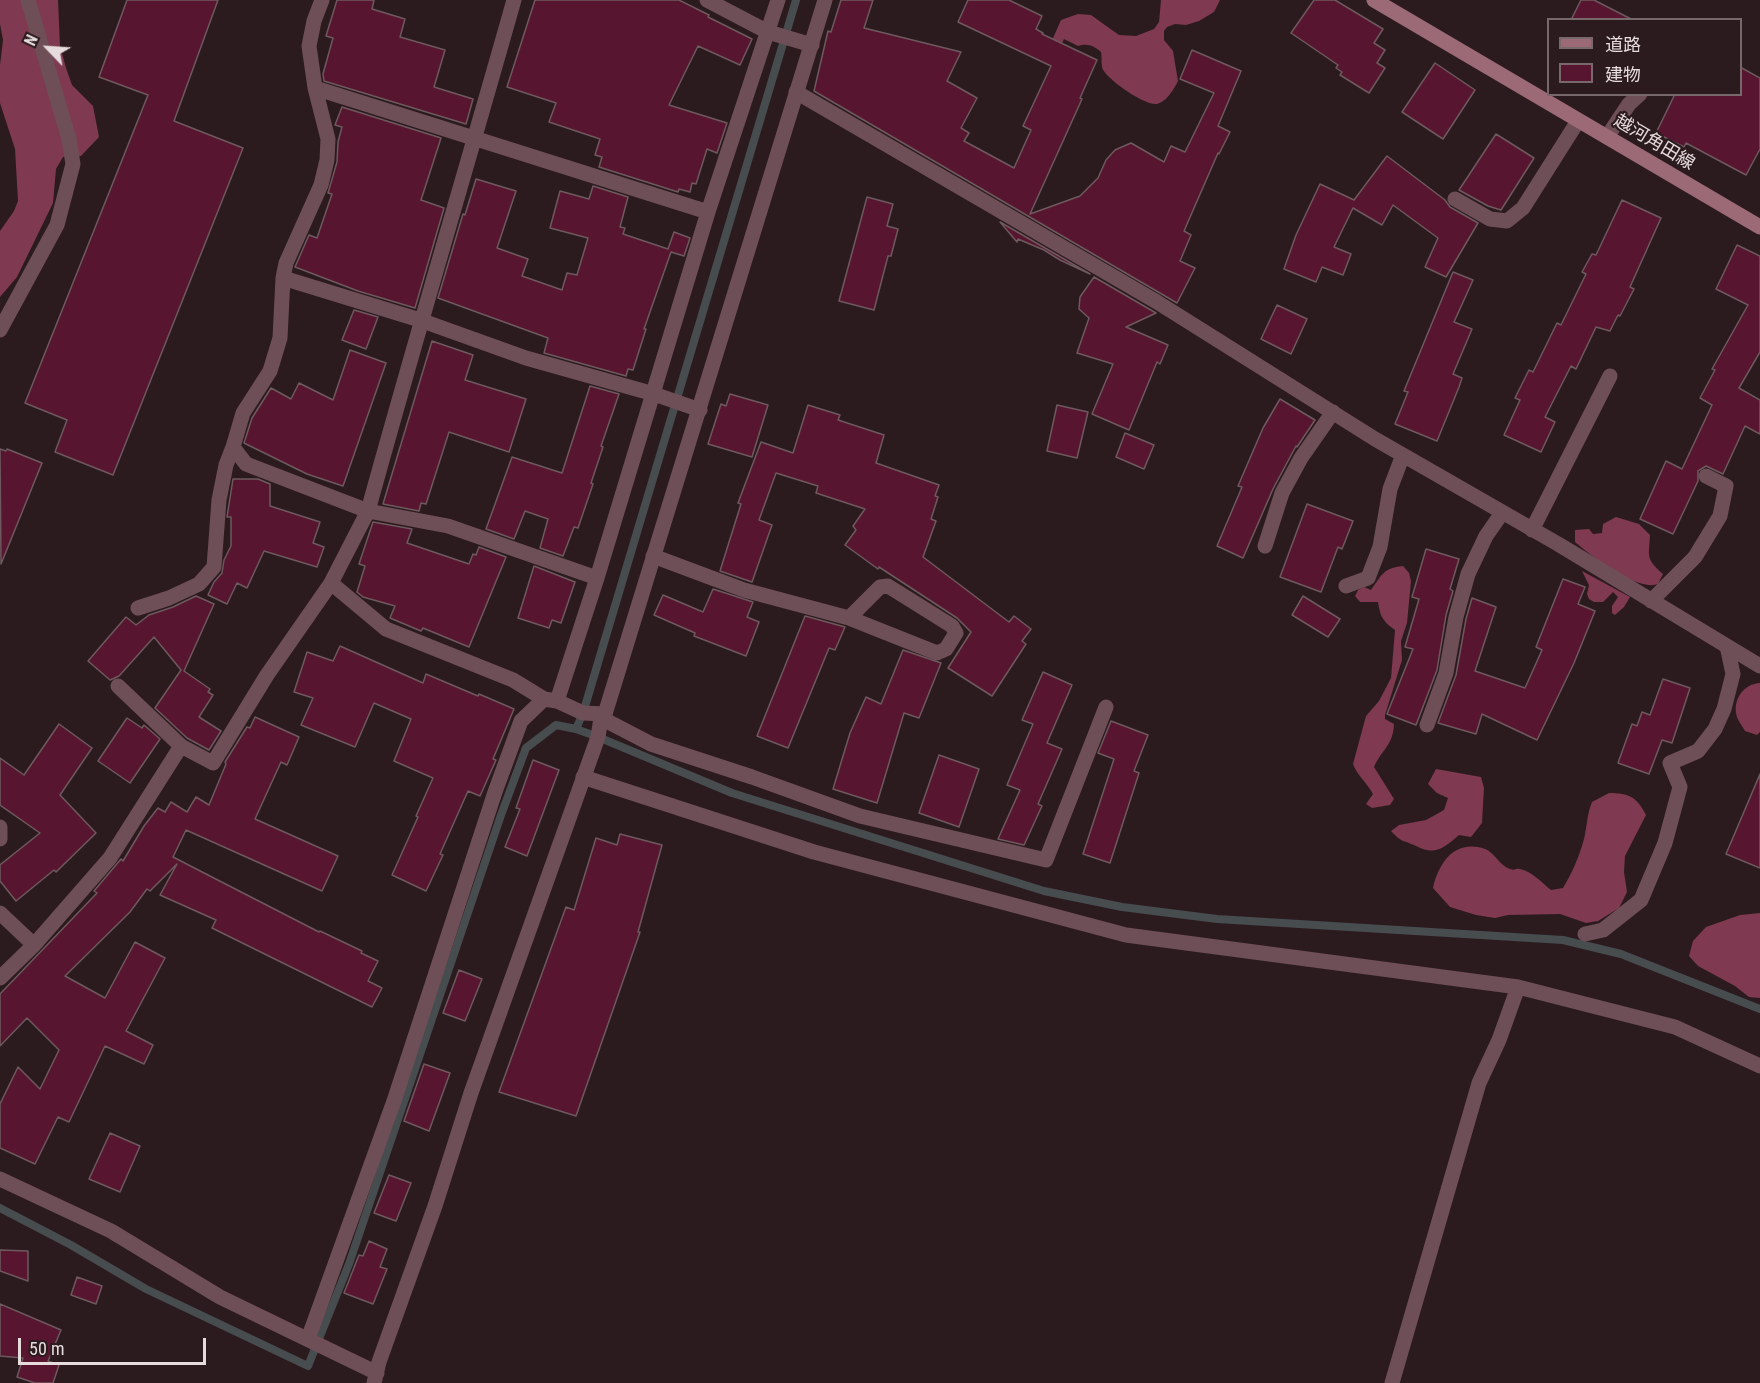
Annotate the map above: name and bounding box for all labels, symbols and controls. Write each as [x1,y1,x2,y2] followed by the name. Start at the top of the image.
[18,18,78,78] north arrow
[1547,18,1742,96] legend
[21,32,42,49] text: N
[1605,34,1641,55] text: 道路
[1605,64,1641,85] text: 建物
[1610,111,1698,175] street label: 越河角田線
[21,1326,208,1364] scale bar
[29,1338,64,1359] text: 50 m

